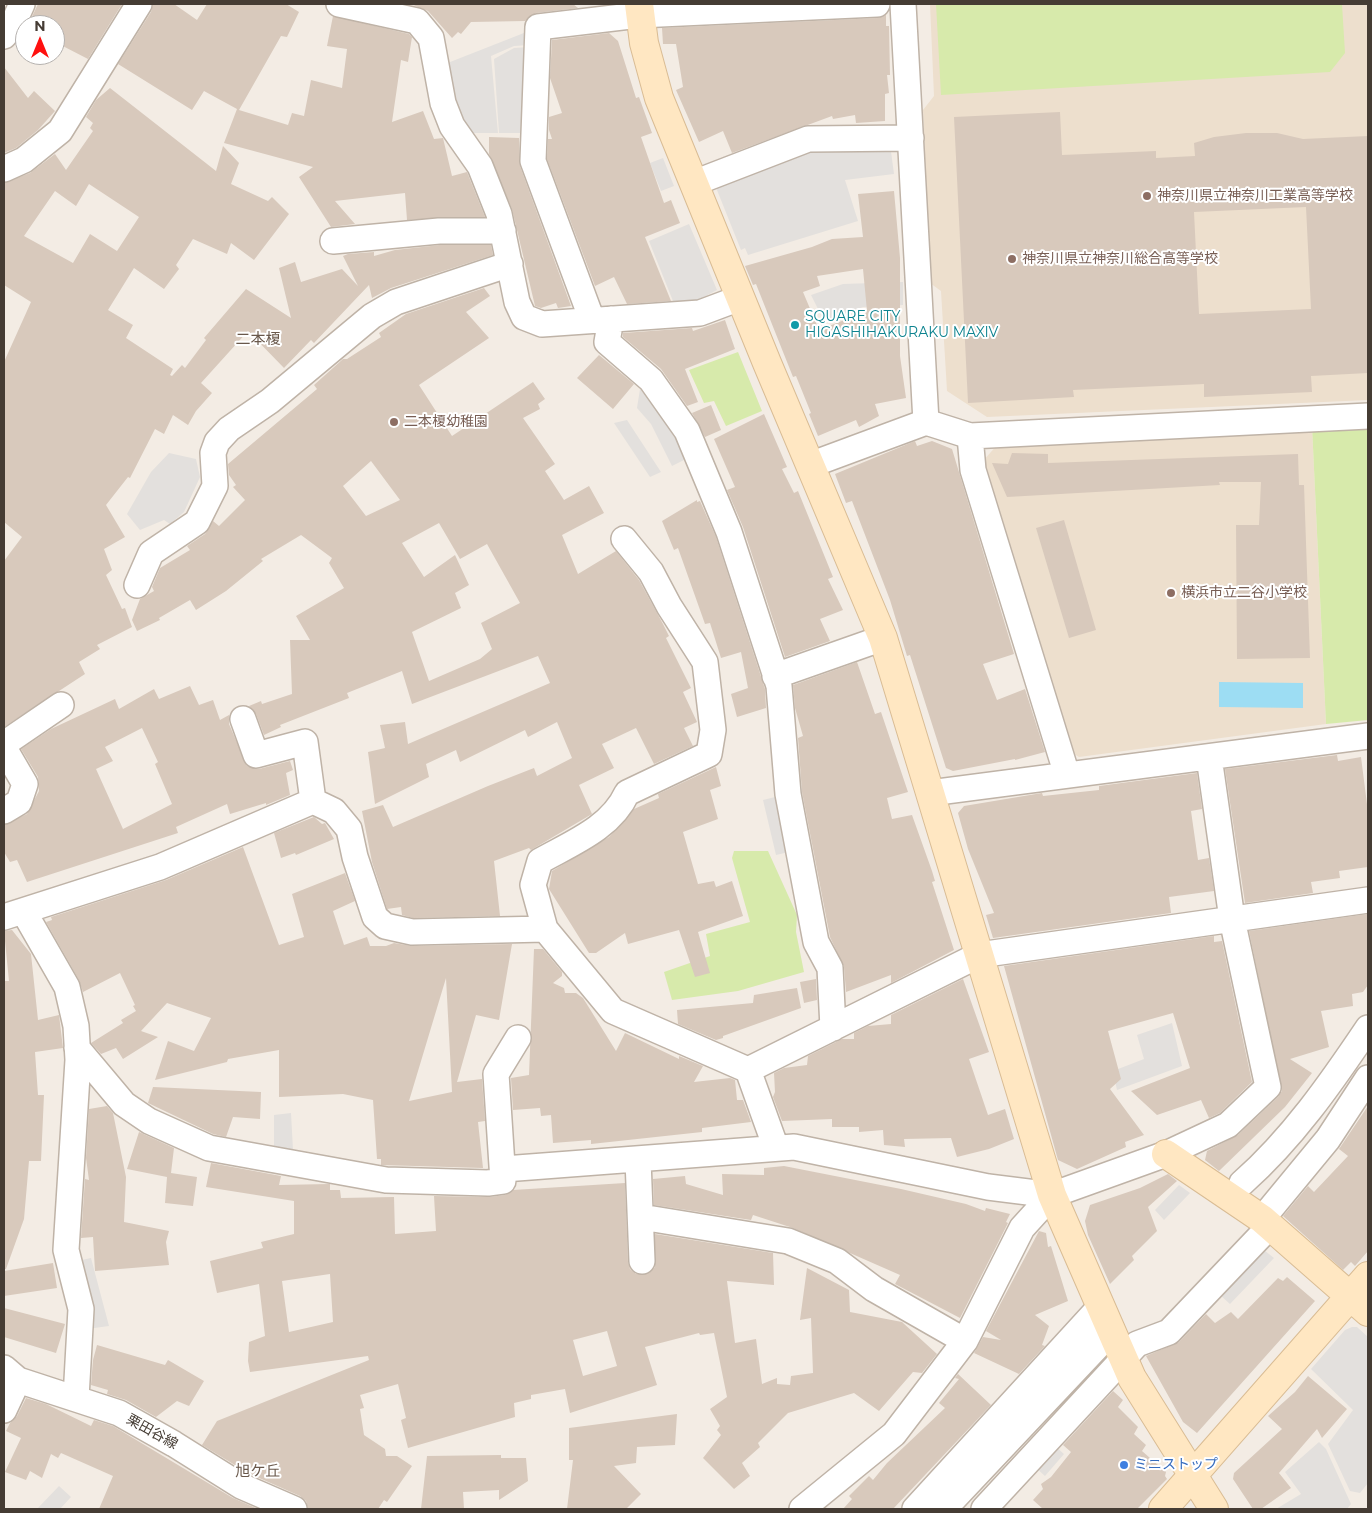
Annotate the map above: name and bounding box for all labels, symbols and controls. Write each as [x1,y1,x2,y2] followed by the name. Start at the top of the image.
[15,15,65,65] north arrow
[34,17,46,35] text: N
[1157,188,1353,204] place label: 神奈川県立神奈川工業高等学校
[1141,190,1153,202] marker: 神奈川県立神奈川工業高等学校
[1022,251,1218,267] place label: 神奈川県立神奈川総合高等学校
[1006,253,1018,265] marker: 神奈川県立神奈川総合高等学校
[805,309,998,342] place label: SQUARE CITY HIGASHIHAKURAKU MAXIV
[789,319,801,331] marker: SQUARE CITY HIGASHIHAKURAKU MAXIV
[236,331,280,349] district label: 二本榎
[404,414,488,430] place label: 二本榎幼稚園
[388,416,400,428] marker: 二本榎幼稚園
[1181,585,1307,601] place label: 横浜市立二谷小学校
[1165,587,1177,599] marker: 横浜市立二谷小学校
[123,1411,181,1453] street label: 栗田谷線
[1134,1457,1218,1473] place label: ミニストップ
[1118,1459,1130,1471] marker: ミニストップ
[236,1463,280,1481] district label: 旭ケ丘

